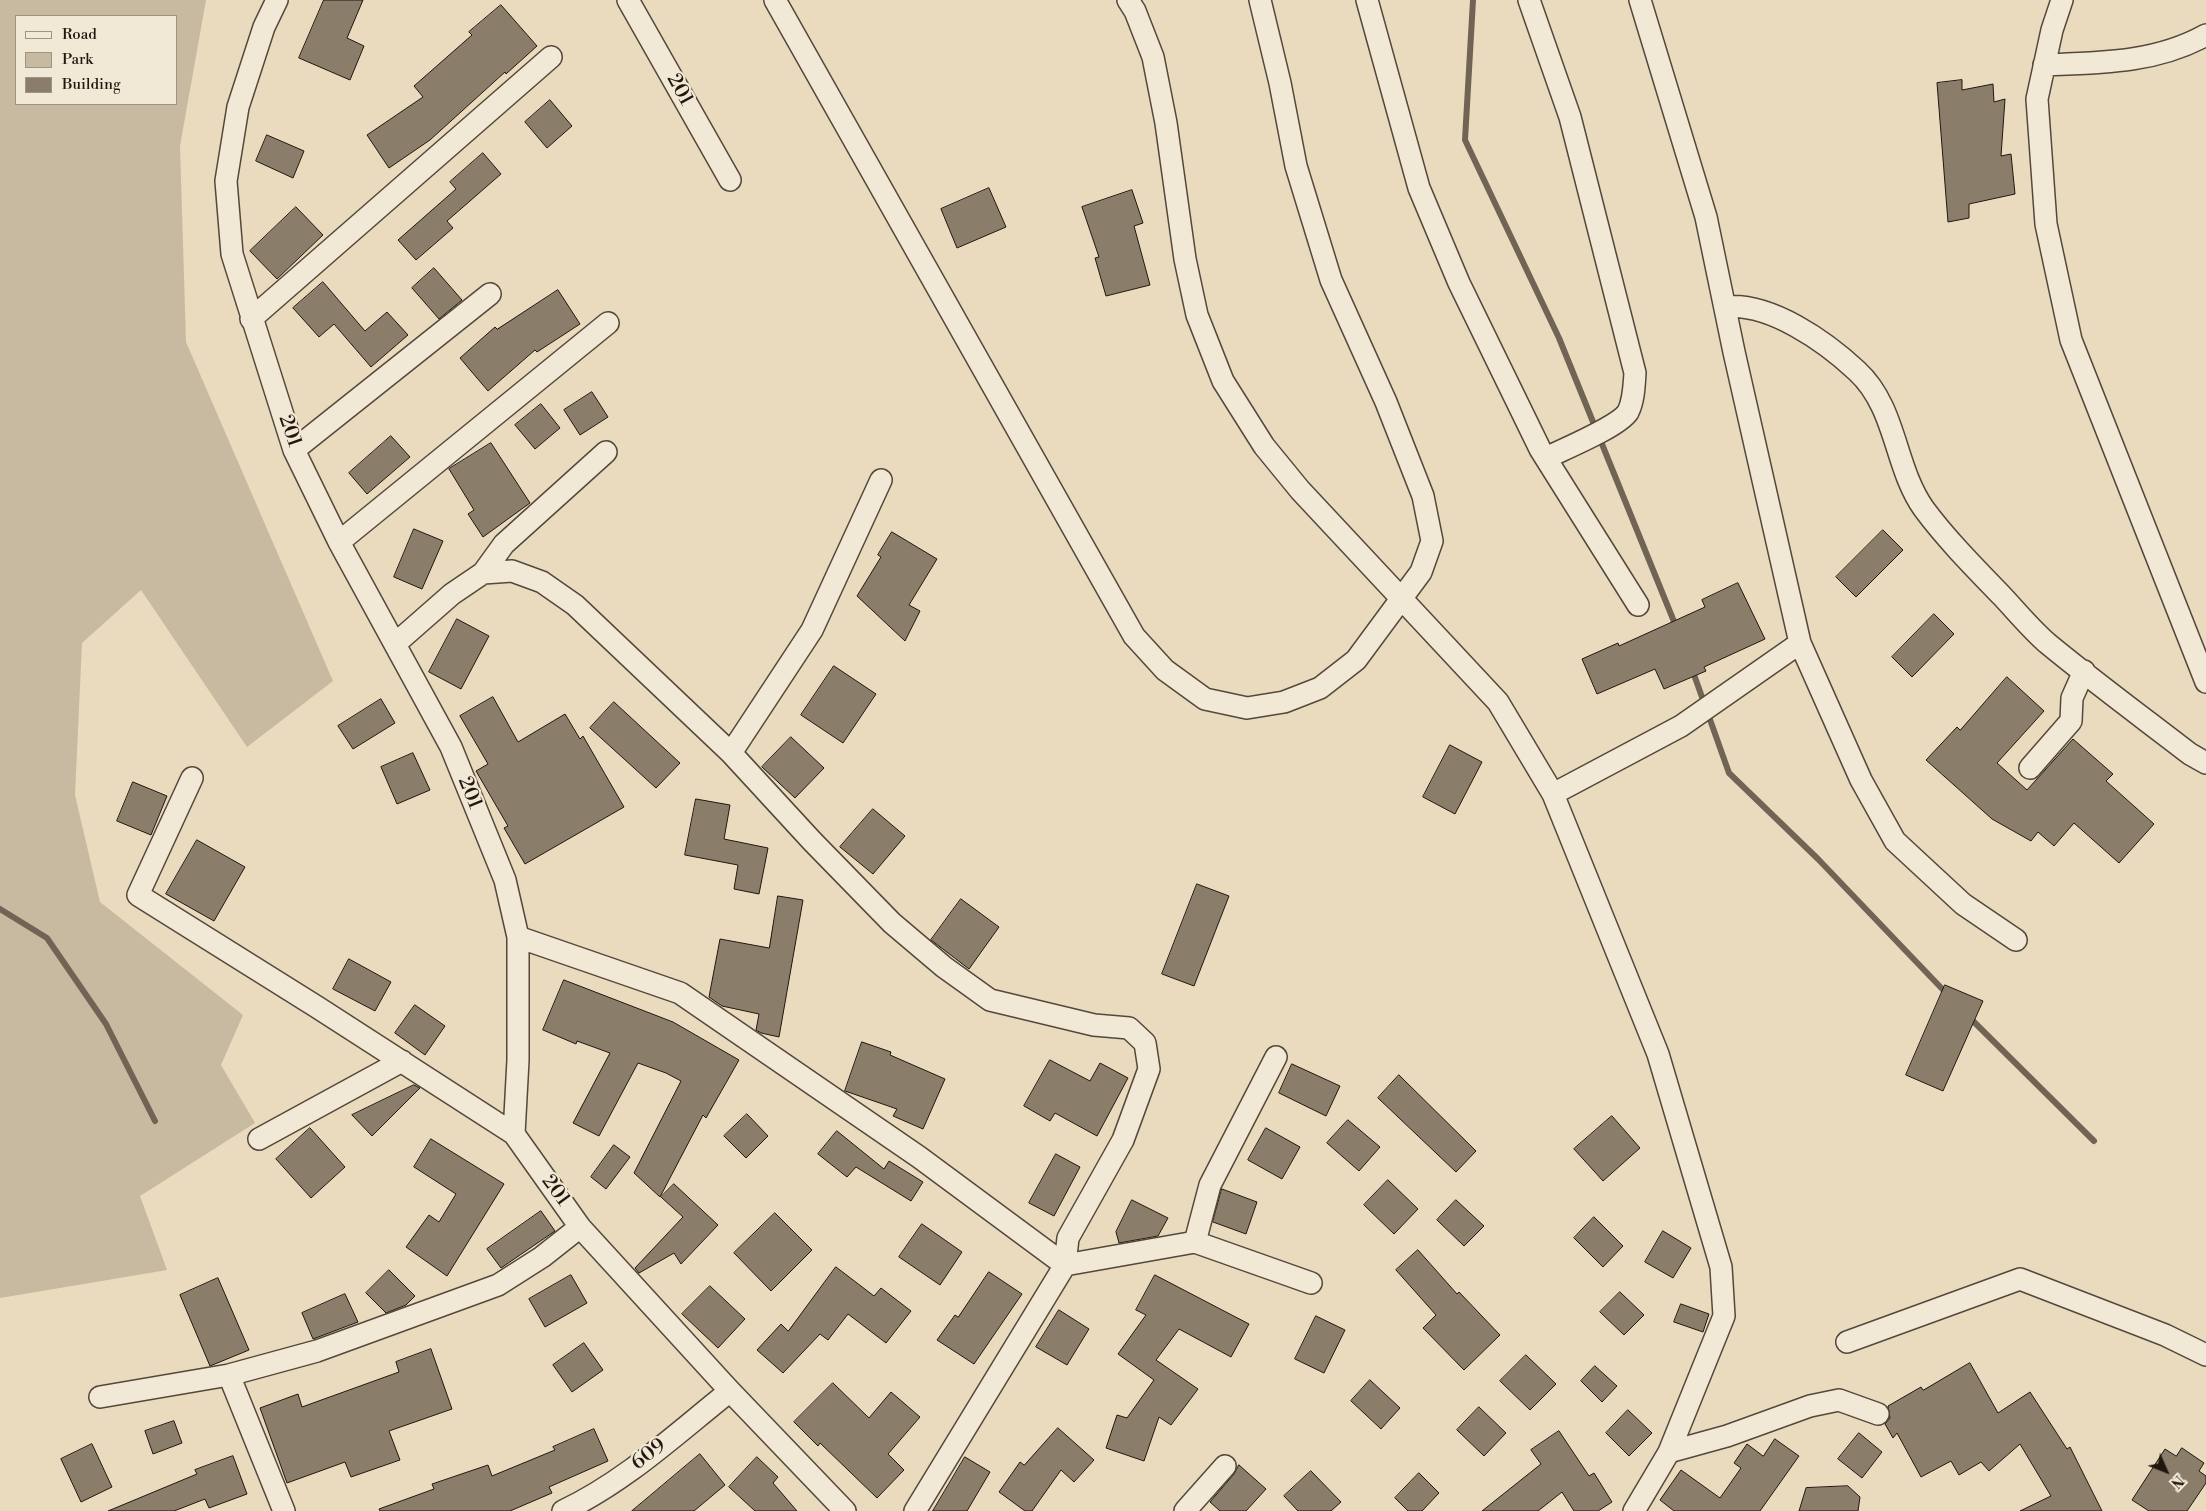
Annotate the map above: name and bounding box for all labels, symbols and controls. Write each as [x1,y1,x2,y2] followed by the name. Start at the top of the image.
[15,15,178,105] legend
[62,25,97,44] text: Road
[62,50,93,69] text: Park
[661,70,697,110] street label: 201
[62,75,121,94] text: Building
[272,412,306,450] street label: 201
[452,773,486,813] street label: 201
[536,1171,574,1211] street label: 201
[627,1434,671,1476] street label: 609
[2141,1446,2191,1496] north arrow
[2166,1471,2187,1492] text: N

